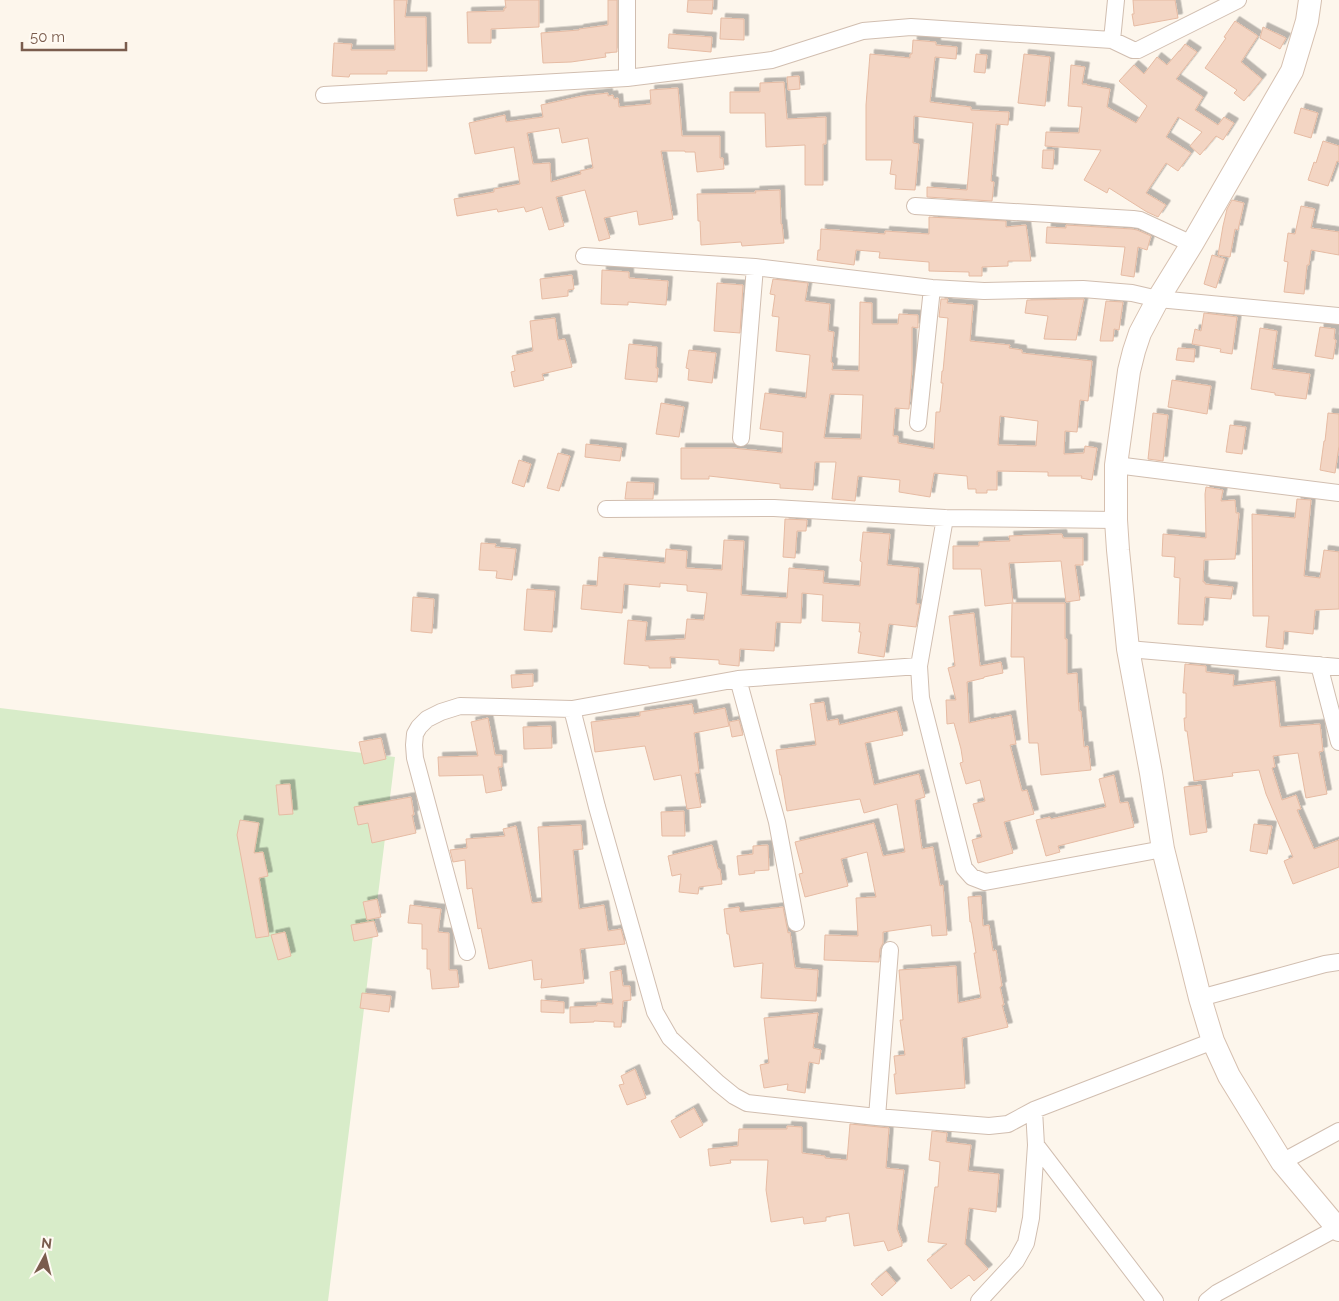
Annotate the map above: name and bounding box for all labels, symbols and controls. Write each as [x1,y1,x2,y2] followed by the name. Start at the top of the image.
[22,20,126,52] scale bar
[30,28,65,46] text: 50 m
[20,1231,70,1281] north arrow
[40,1235,53,1252] text: N

